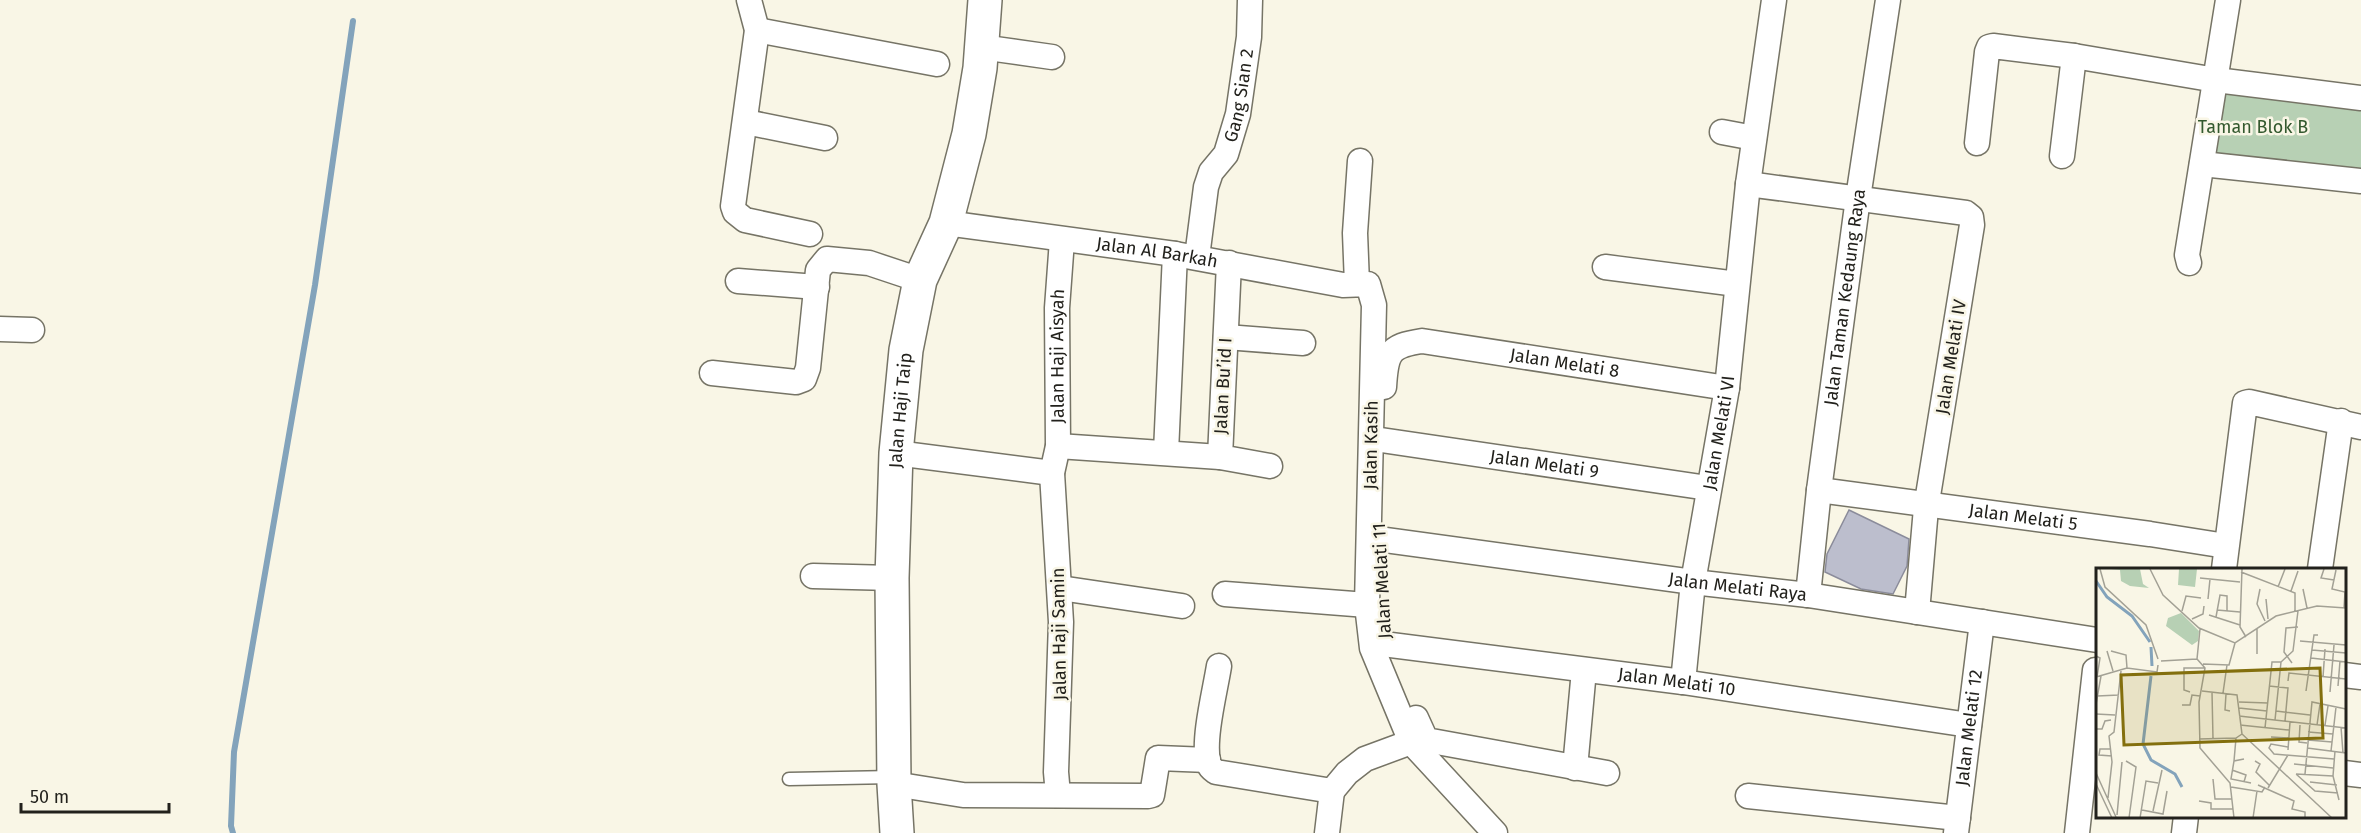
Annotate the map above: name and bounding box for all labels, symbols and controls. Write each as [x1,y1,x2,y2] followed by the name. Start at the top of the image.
[1219,47,1258,145] street label: Gang Sian 2
[2198,116,2308,138] park label: Taman Blok B
[1819,187,1870,407] street label: Jalan Taman Kedaung Raya
[1095,232,1220,273] street label: Jalan Al Barkah
[1046,288,1069,424] street label: Jalan Haji Aisyah
[1931,298,1971,416] street label: Jalan Melati IV
[1209,337,1237,435] street label: Jalan Bu’id I
[1508,344,1621,382] street label: Jalan Melati 8
[885,351,917,469] street label: Jalan Haji Taip
[1698,374,1739,492] street label: Jalan Melati VI
[1359,400,1383,490] street label: Jalan Kasih
[1488,445,1600,483] street label: Jalan Melati 9
[1967,499,2079,535] street label: Jalan Melati 5
[1368,523,1396,639] street label: Jalan Melati 11
[1047,567,1071,701] street label: Jalan Haji Samin
[1667,568,1808,606] street label: Jalan Melati Raya
[2096,568,2346,818] inset map
[1617,663,1737,701] street label: Jalan Melati 10
[1951,668,1987,787] street label: Jalan Melati 12
[21,776,170,814] scale bar
[30,786,69,808] text: 50 m

